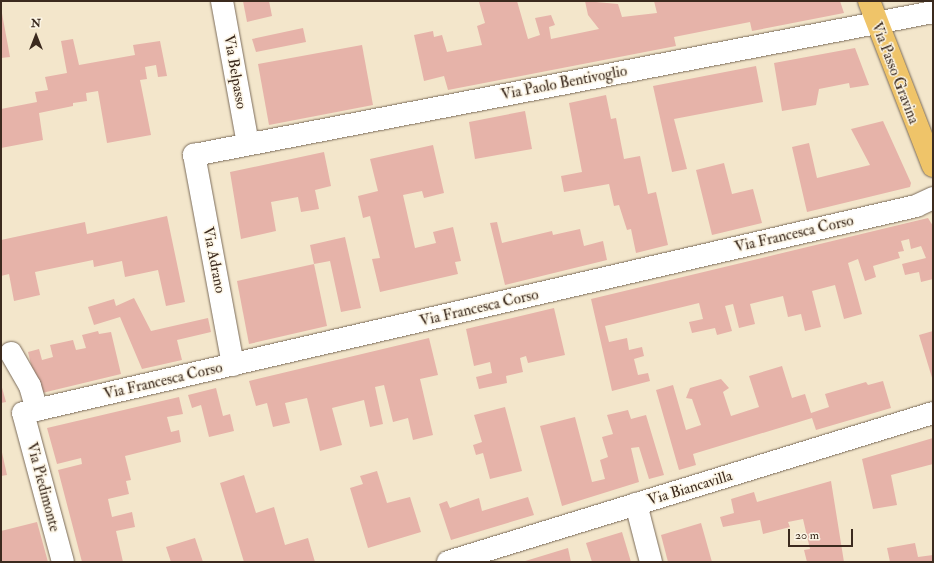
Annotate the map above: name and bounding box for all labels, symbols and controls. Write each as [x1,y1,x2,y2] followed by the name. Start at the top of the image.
[16,16,56,56] north arrow
[31,17,41,30] text: N
[867,20,923,126] street label: Via Passo Gravina
[220,33,250,111] street label: Via Belpasso
[499,62,629,104] street label: Via Paolo Bentivoglio
[733,212,855,256] street label: Via Francesca Corso
[199,225,229,295] street label: Via Adrano
[418,286,540,330] street label: Via Francesca Corso
[102,359,224,403] street label: Via Francesca Corso
[22,440,64,534] street label: Via Piedimonte
[645,467,735,509] street label: Via Biancavilla
[790,521,855,547] scale bar
[795,528,819,543] text: 20 m

